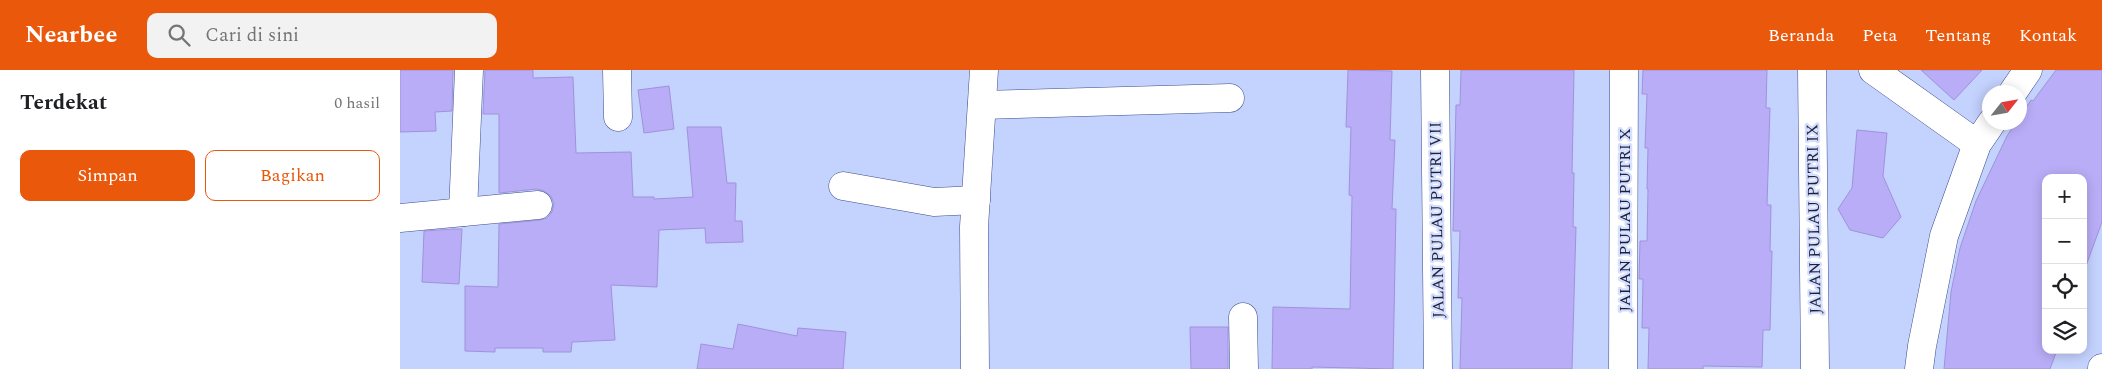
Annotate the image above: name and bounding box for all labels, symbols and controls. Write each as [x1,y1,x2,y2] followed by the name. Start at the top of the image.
[147,13,497,58] search box
[25,17,117,53] text: Nearbee
[165,21,193,49] icon: search
[205,21,299,50] text: Cari di sini
[1768,22,1834,49] text: Beranda
[1862,22,1897,49] text: Peta
[1925,22,1991,49] text: Tentang
[2019,22,2077,49] text: Kontak
[1982,85,2027,130] north arrow
[20,87,107,119] text: Terdekat
[334,91,380,115] text: 0 hasil
[1423,122,1451,318] street label: JALAN PULAU PUTRI VII
[1800,124,1828,314] street label: JALAN PULAU PUTRI IX
[1613,128,1637,312] street label: JALAN PULAU PUTRI X
[20,150,195,201] button: Simpan
[205,150,380,201] button: Bagikan
[2042,174,2087,354] map controls
[2042,174,2087,219] button: +
[2042,219,2087,264] button: −
[2042,264,2087,309] button: locate
[2042,309,2087,354] button: layers

